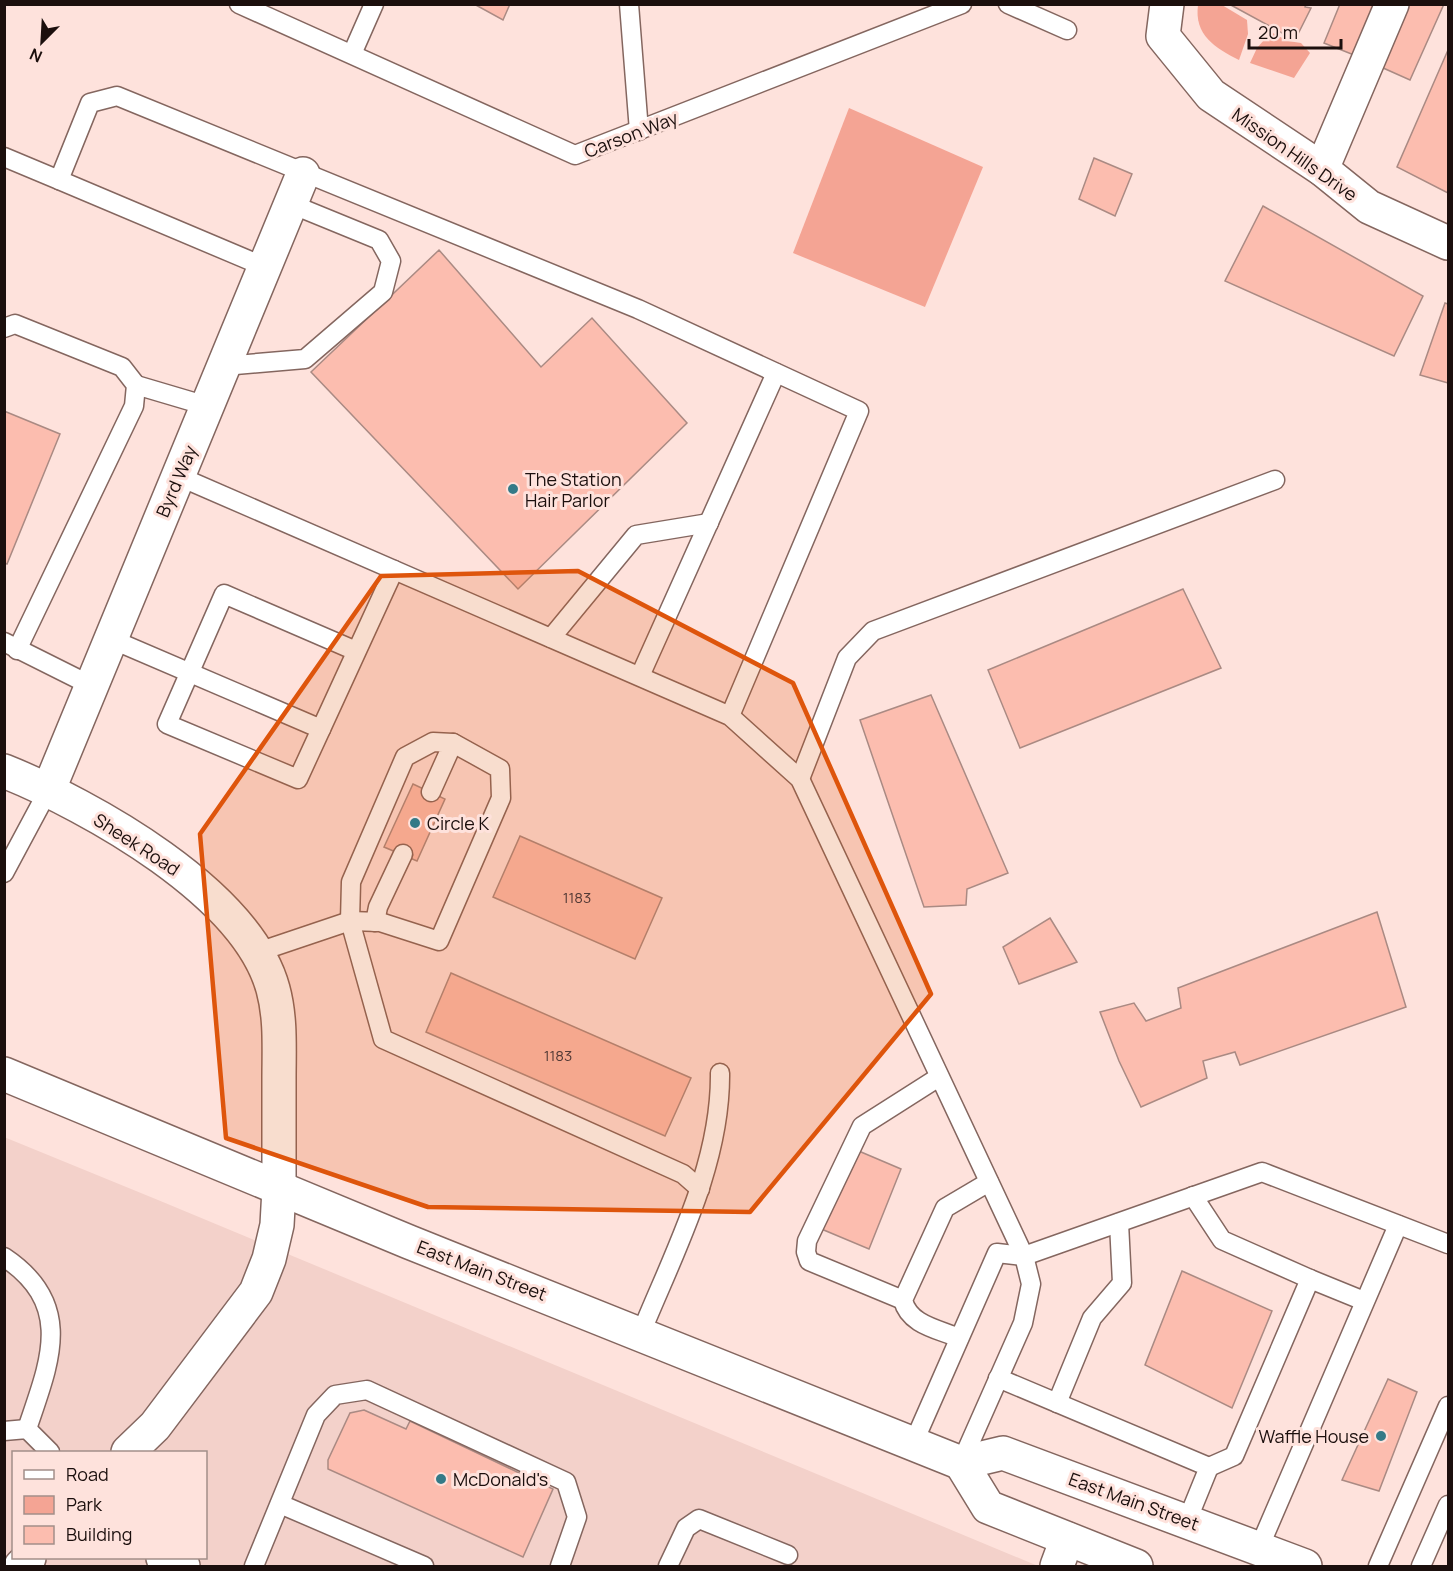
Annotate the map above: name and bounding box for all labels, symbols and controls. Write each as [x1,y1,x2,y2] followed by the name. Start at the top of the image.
[12,12,72,72] north arrow
[1249,12,1340,50] scale bar
[1258,20,1298,44] text: 20 m
[26,43,46,68] text: N
[1228,102,1362,206] street label: Mission Hills Drive
[581,105,682,163] street label: Carson Way
[150,441,202,521] street label: Byrd Way
[525,467,622,512] place label: The Station Hair Parlor
[506,482,520,496] marker: The Station Hair Parlor
[89,807,185,881] street label: Sheek Road
[427,811,489,835] place label: Circle K
[408,816,422,830] marker: Circle K
[563,887,591,908] house number: 1183
[544,1045,572,1066] house number: 1183
[414,1234,550,1306] street label: East Main Street
[1258,1424,1369,1448] place label: Waffle House
[1374,1429,1388,1443] marker: Waffle House
[12,1451,207,1559] legend
[66,1462,109,1486] text: Road
[1066,1466,1202,1536] street label: East Main Street
[453,1467,548,1491] place label: McDonald's
[434,1472,448,1486] marker: McDonald's
[66,1492,103,1516] text: Park
[66,1522,132,1546] text: Building

